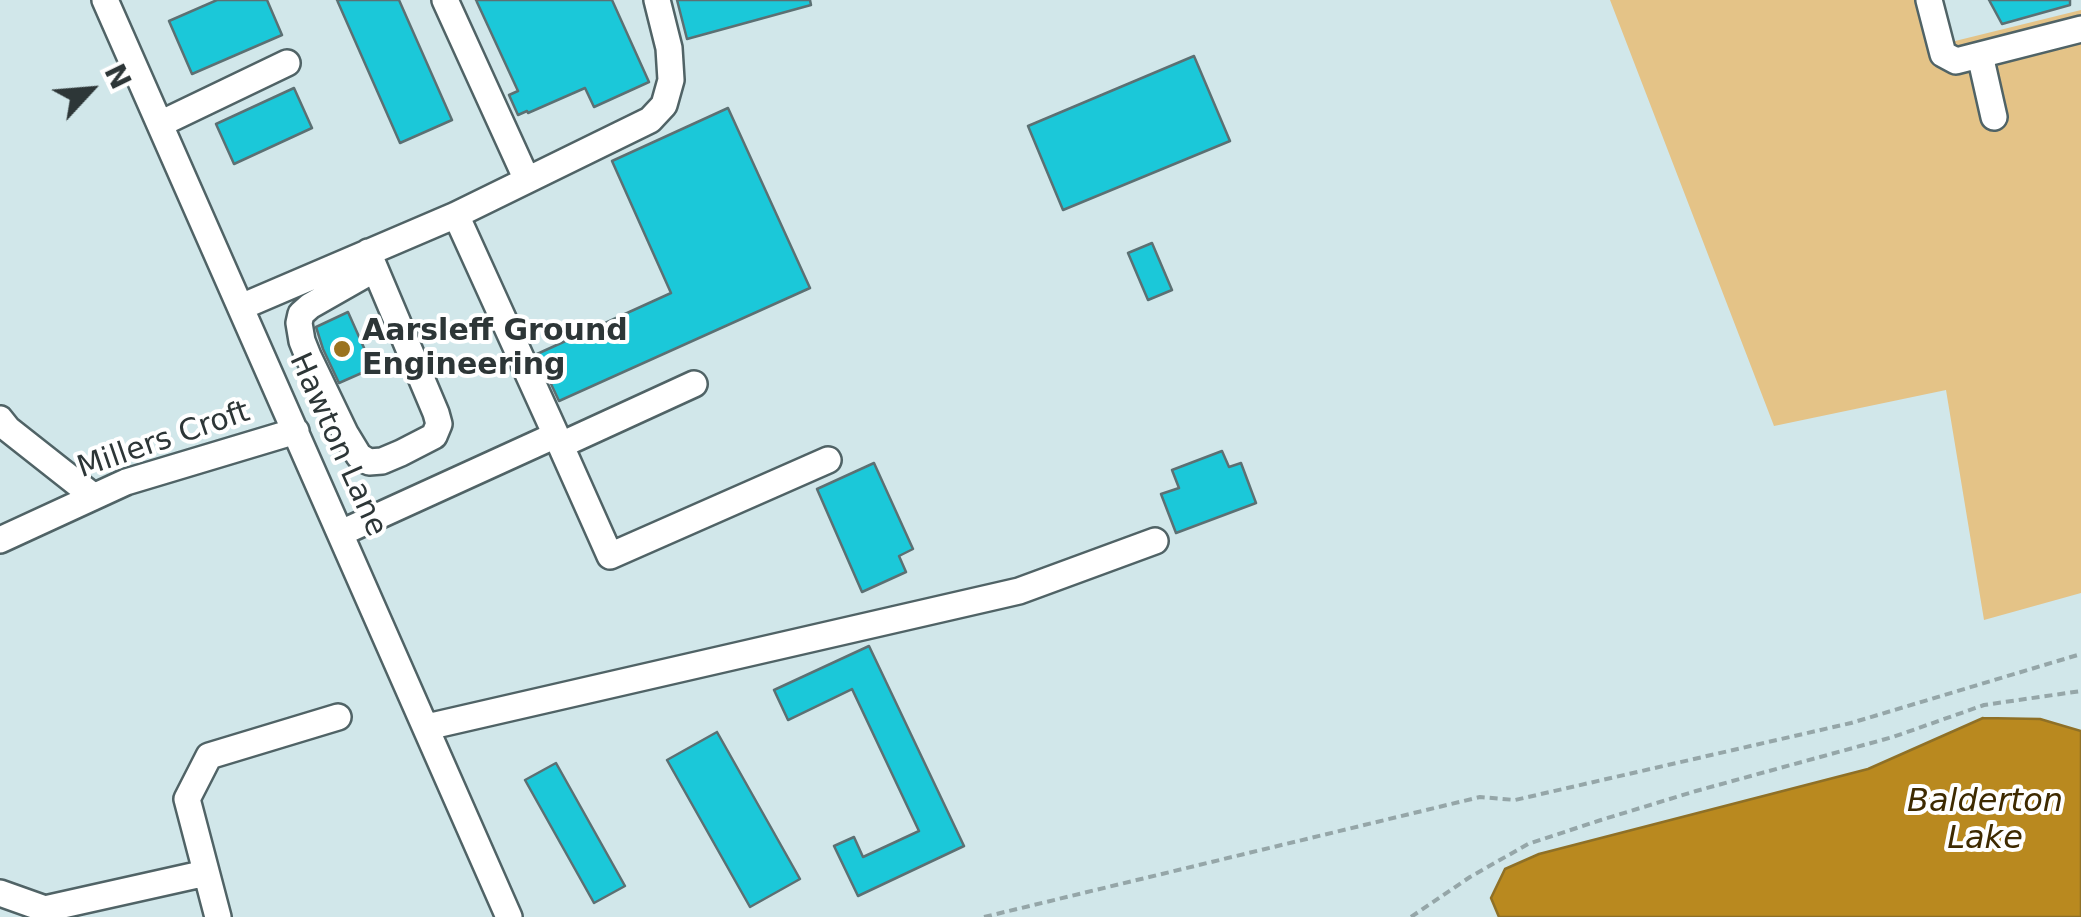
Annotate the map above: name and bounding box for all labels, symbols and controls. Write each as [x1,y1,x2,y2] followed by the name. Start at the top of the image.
[40,40,140,140] north arrow
[97,59,137,94] text: N
[362,314,628,384] place label: Aarsleff Ground Engineering
[331,338,353,360] marker: Aarsleff Ground Engineering
[281,348,393,542] street label: Hawton Lane
[73,395,255,487] street label: Millers Croft
[1907,784,2063,859] water label: Balderton Lake

